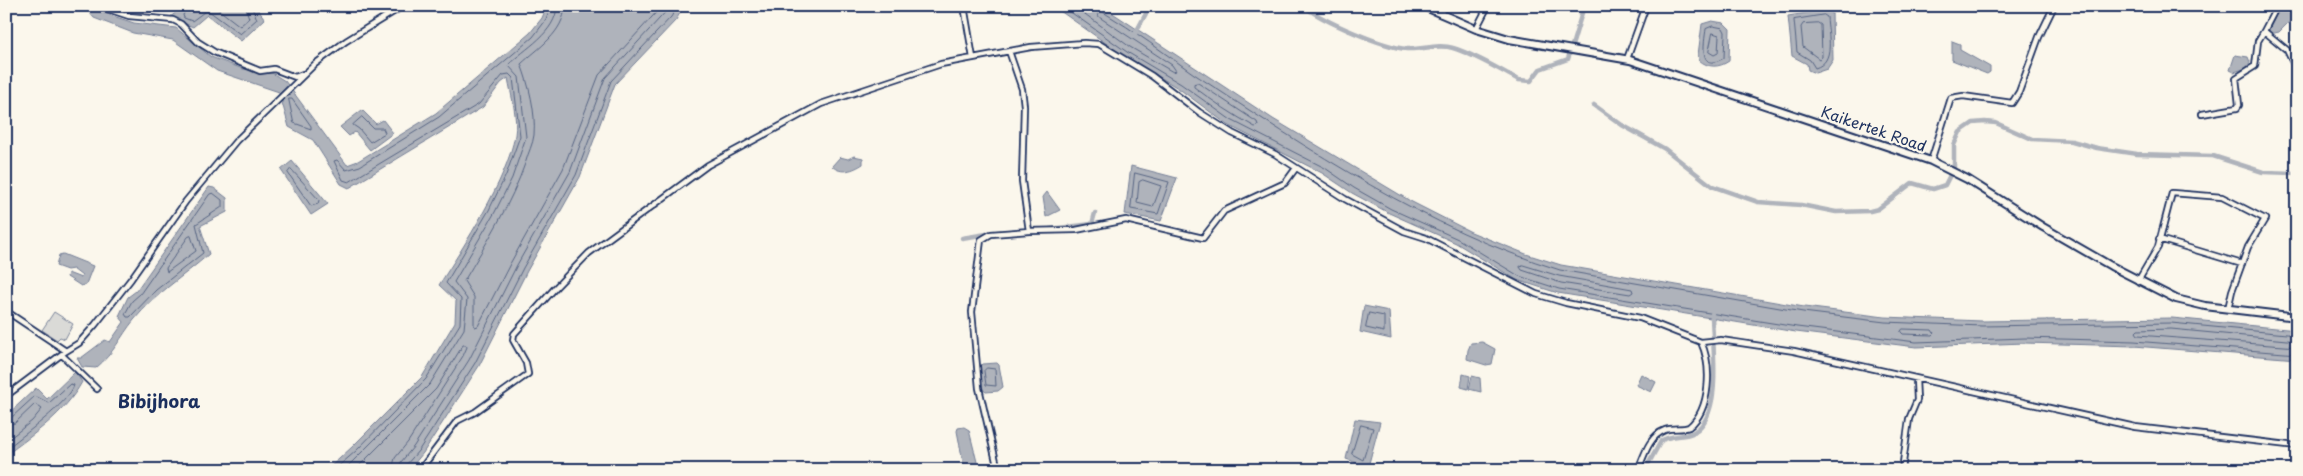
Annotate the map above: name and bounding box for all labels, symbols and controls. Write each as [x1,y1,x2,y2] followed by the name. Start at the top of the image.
[1818,99,1930,157] street label: Kaikertek Road
[118,387,201,414] district label: Bibijhora

